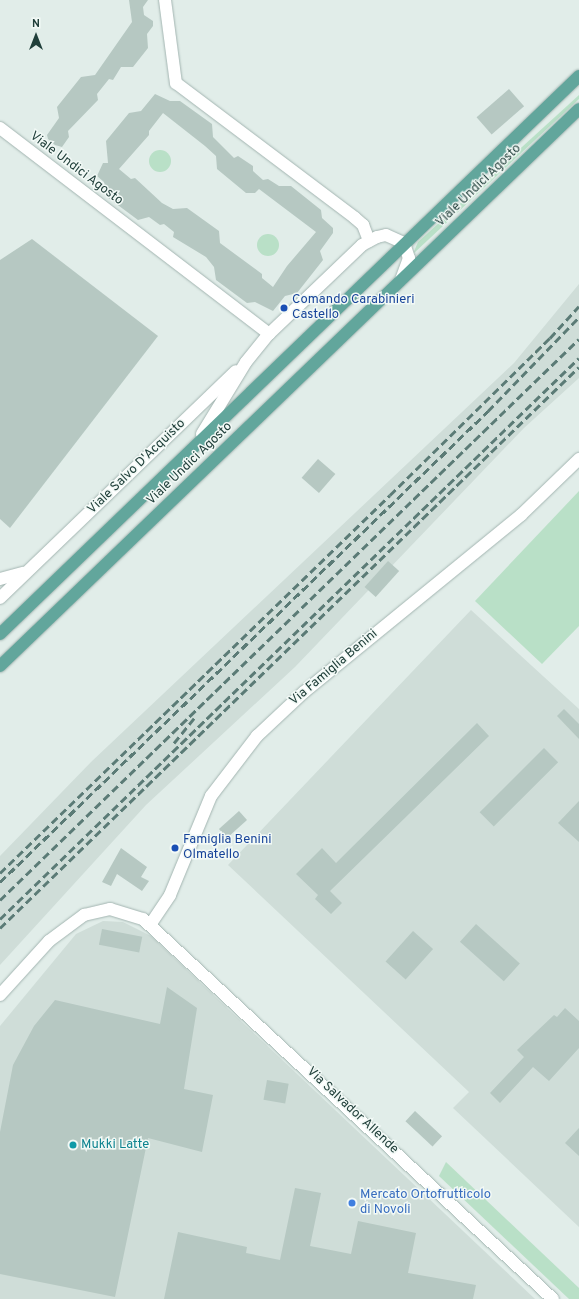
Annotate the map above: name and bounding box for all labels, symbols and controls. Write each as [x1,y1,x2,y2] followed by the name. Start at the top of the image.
[16,16,56,56] north arrow
[32,17,40,31] text: N
[26,129,126,209] street label: Viale Undici Agosto
[433,141,525,231] street label: Viale Undici Agosto
[292,293,415,324] place label: Comando Carabinieri Castello
[279,303,289,313] marker: Comando Carabinieri Castello
[85,416,189,518] street label: Viale Salvo D'Acquisto
[144,419,236,509] street label: Viale Undici Agosto
[287,627,381,709] street label: Via Famiglia Benini
[183,833,272,864] place label: Famiglia Benini Olmatello
[170,843,180,853] marker: Famiglia Benini Olmatello
[303,1064,401,1158] street label: Via Salvador Allende
[81,1137,149,1153] place label: Mukki Latte
[68,1140,78,1150] marker: Mukki Latte
[360,1188,491,1219] place label: Mercato Ortofrutticolo di Novoli
[347,1198,357,1208] marker: Mercato Ortofrutticolo di Novoli

